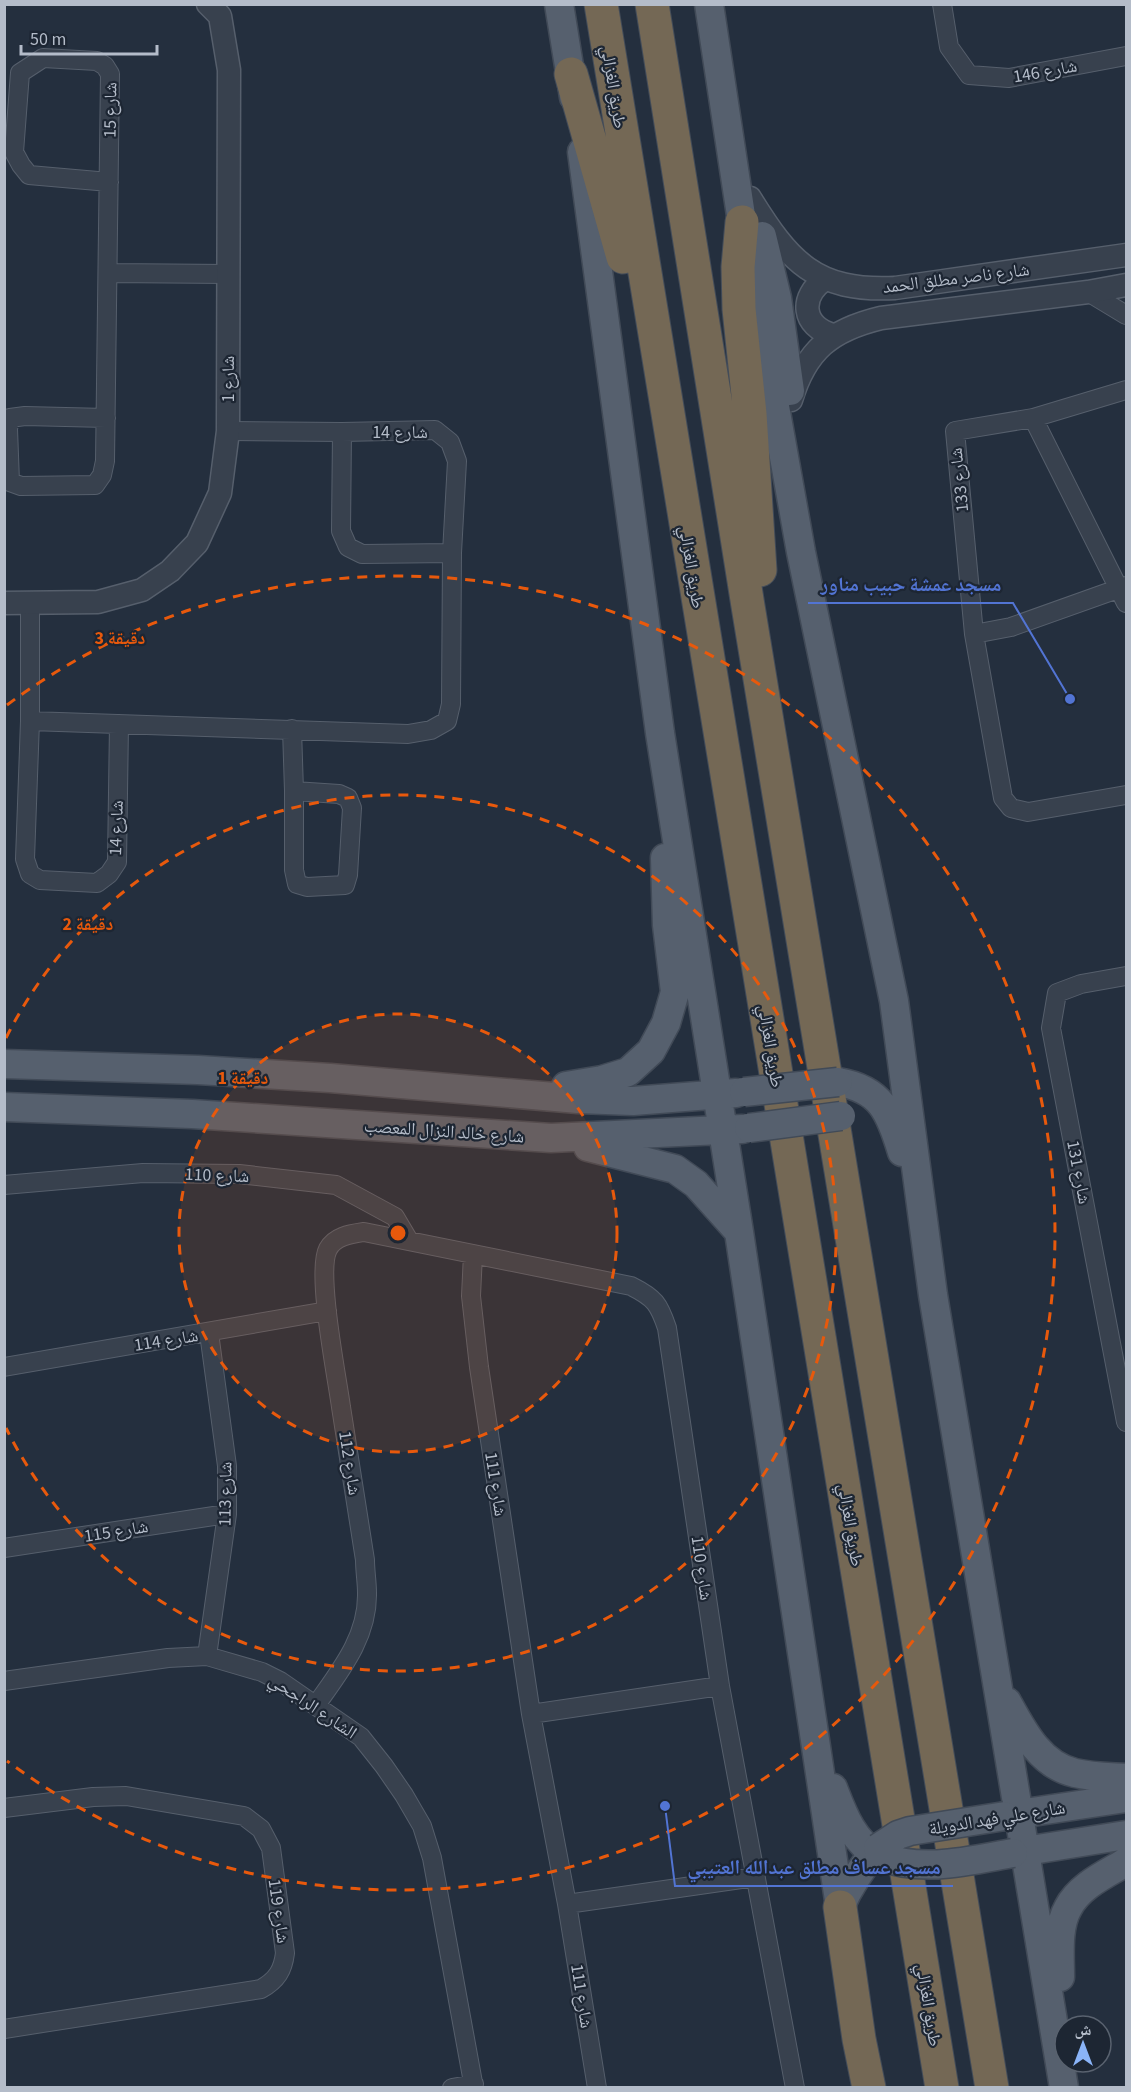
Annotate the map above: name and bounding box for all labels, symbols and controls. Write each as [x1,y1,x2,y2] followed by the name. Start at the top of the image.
[21,18,158,56] scale bar
[30,27,66,52] text: 50 m
[593,44,632,131] street label: طريق الغزالي
[1011,54,1079,89] street label: شارع 146
[98,82,123,138] street label: شارع 15
[881,257,1031,300] street label: شارع ناصر مطلق الحمد
[216,356,241,402] street label: شارع 1
[372,420,428,445] street label: شارع 14
[944,446,975,513] street label: شارع 133
[671,524,710,611] street label: طريق الغزالي
[808,565,1013,603] callout: مسجد عمشة حبيب مناور
[820,571,1002,599] text: مسجد عمشة حبيب مناور
[95,626,146,651] text: 3 دقيقة
[103,800,130,856] street label: شارع 14
[63,912,114,937] text: 2 دقيقة
[750,1003,789,1090] street label: طريق الغزالي
[218,1066,269,1091] text: 1 دقيقة
[363,1113,525,1150] street label: شارع خالد النزال المعصب
[1060,1138,1097,1206] street label: شارع 131
[184,1162,250,1189] street label: شارع 110
[388,1223,408,1243] centre of rings
[132,1323,200,1358] street label: 114 شارع
[332,1429,367,1497] street label: شارع 112
[478,1450,513,1518] street label: شارع 111
[212,1461,239,1527] street label: شارع 113
[830,1482,869,1569] street label: طريق الغزالي
[82,1514,150,1549] street label: شارع 115
[685,1534,718,1602] street label: شارع 110
[263,1668,362,1746] street label: الشارع الراجحي
[927,1795,1067,1843] street label: شارع علي فهد الدويلة
[675,1848,953,1886] callout: مسجد عساف مطلق عبدالله العتيبي
[687,1854,941,1883] text: مسجد عساف مطلق عبدالله العتيبي
[262,1877,295,1945] street label: شارع 119
[564,1962,599,2030] street label: شارع 111
[908,1962,947,2049] street label: طريق الغزالي
[1053,2014,1113,2074] north arrow
[1075,2019,1092,2041] text: ش

